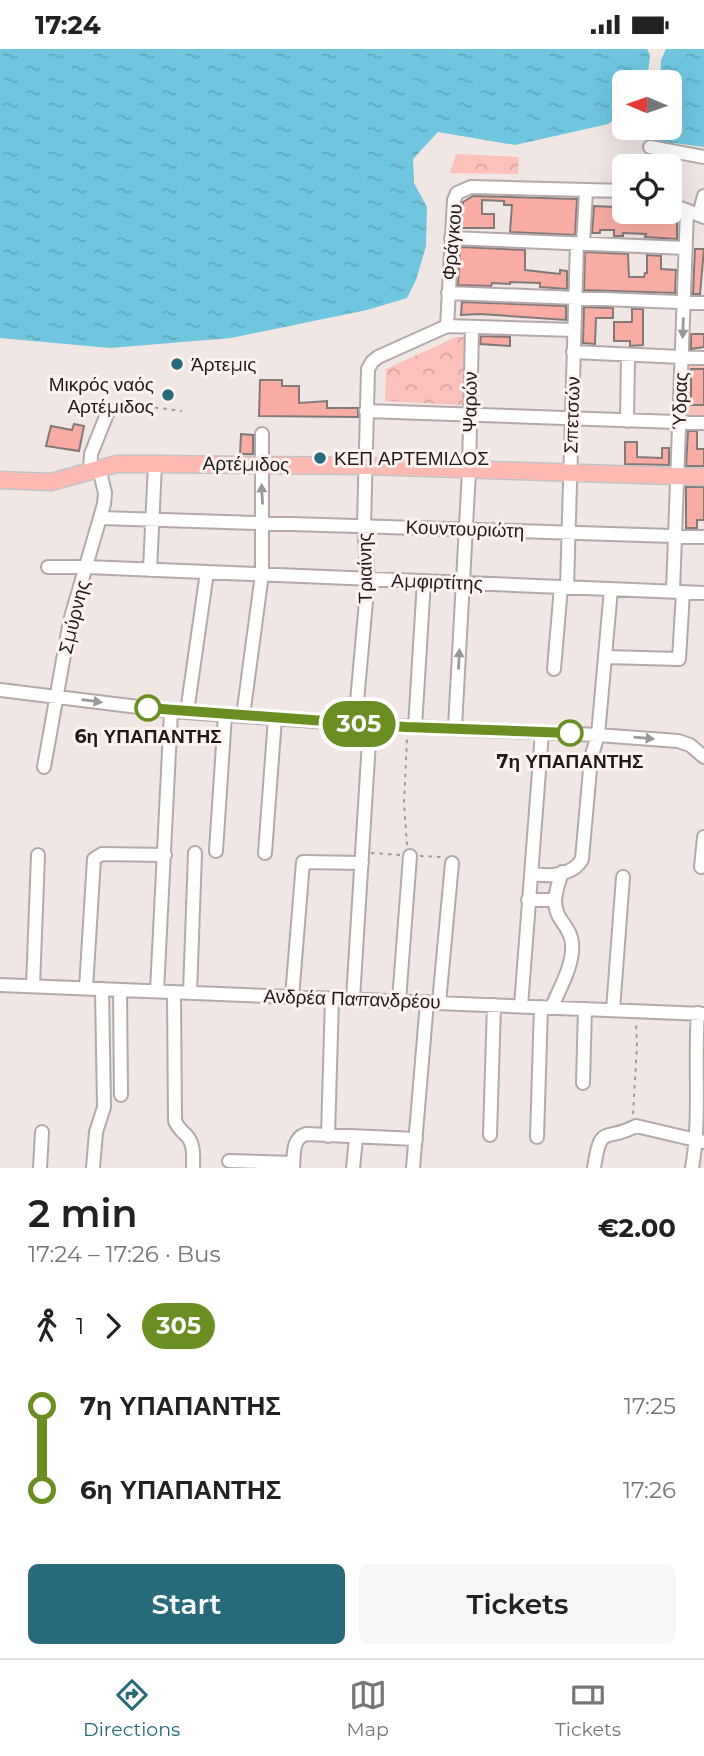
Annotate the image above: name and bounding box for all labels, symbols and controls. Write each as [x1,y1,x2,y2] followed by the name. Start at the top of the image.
[35,9,101,41] text: 17:24
[612,70,682,140] north arrow
[612,70,682,224] map controls
[612,154,682,224] button: locate
[437,203,467,281] street label: Φράγκου
[677,318,688,340] one-way arrow
[191,353,256,376] place label: Άρτεμις
[169,356,185,372] marker: Άρτεμις
[458,371,482,433] street label: Ψαρών
[667,372,693,430] street label: Ύδρας
[49,373,154,418] place label: Μικρός ναός Αρτέμιδος
[559,376,585,454] street label: Σπετσών
[160,387,176,403] marker: Μικρός ναός Αρτέμιδος
[334,447,489,470] place label: ΚΕΠ ΑΡΤΕΜΙΔΟΣ
[312,450,328,466] marker: ΚΕΠ ΑΡΤΕΜΙΔΟΣ
[203,452,289,476] street label: Αρτέμιδος
[256,482,267,504] one-way arrow
[405,515,525,543] street label: Κουντουριώτη
[353,532,377,604] street label: Τριαίνης
[391,569,483,595] street label: Αμφιρτίτης
[54,578,94,656] street label: Σμύρνης
[454,648,465,670] one-way arrow
[135,695,161,721] marker: 6η ΥΠΑΠΑΝΤΗΣ
[81,696,103,707] one-way arrow
[319,701,399,747] line badge: 305
[337,709,381,738] text: 305
[557,720,583,746] marker: 7η ΥΠΑΠΑΝΤΗΣ
[74,725,222,748] place label: 6η ΥΠΑΠΑΝΤΗΣ
[633,733,655,744] one-way arrow
[497,750,643,773] place label: 7η ΥΠΑΠΑΝΤΗΣ
[263,984,441,1014] street label: Ανδρέα Παπανδρέου
[28,1190,138,1237] text: 2 min
[598,1212,676,1244] text: €2.00
[28,1240,221,1268] text: 17:24 – 17:26 · Bus
[28,1307,66,1345] icon: walk
[94,1307,132,1345] icon: forward
[156,1311,201,1340] text: 305
[76,1312,84,1340] text: 1
[80,1390,281,1422] text: 7η ΥΠΑΠΑΝΤΗΣ
[624,1392,676,1420] text: 17:25
[80,1474,281,1506] text: 6η ΥΠΑΠΑΝΤΗΣ
[623,1476,676,1504] text: 17:26
[28,1564,345,1644] button: Start
[359,1564,676,1644] button: Tickets
[83,1676,180,1741] tab: Directions
[347,1676,389,1741] tab: Map
[555,1676,621,1741] tab: Tickets

